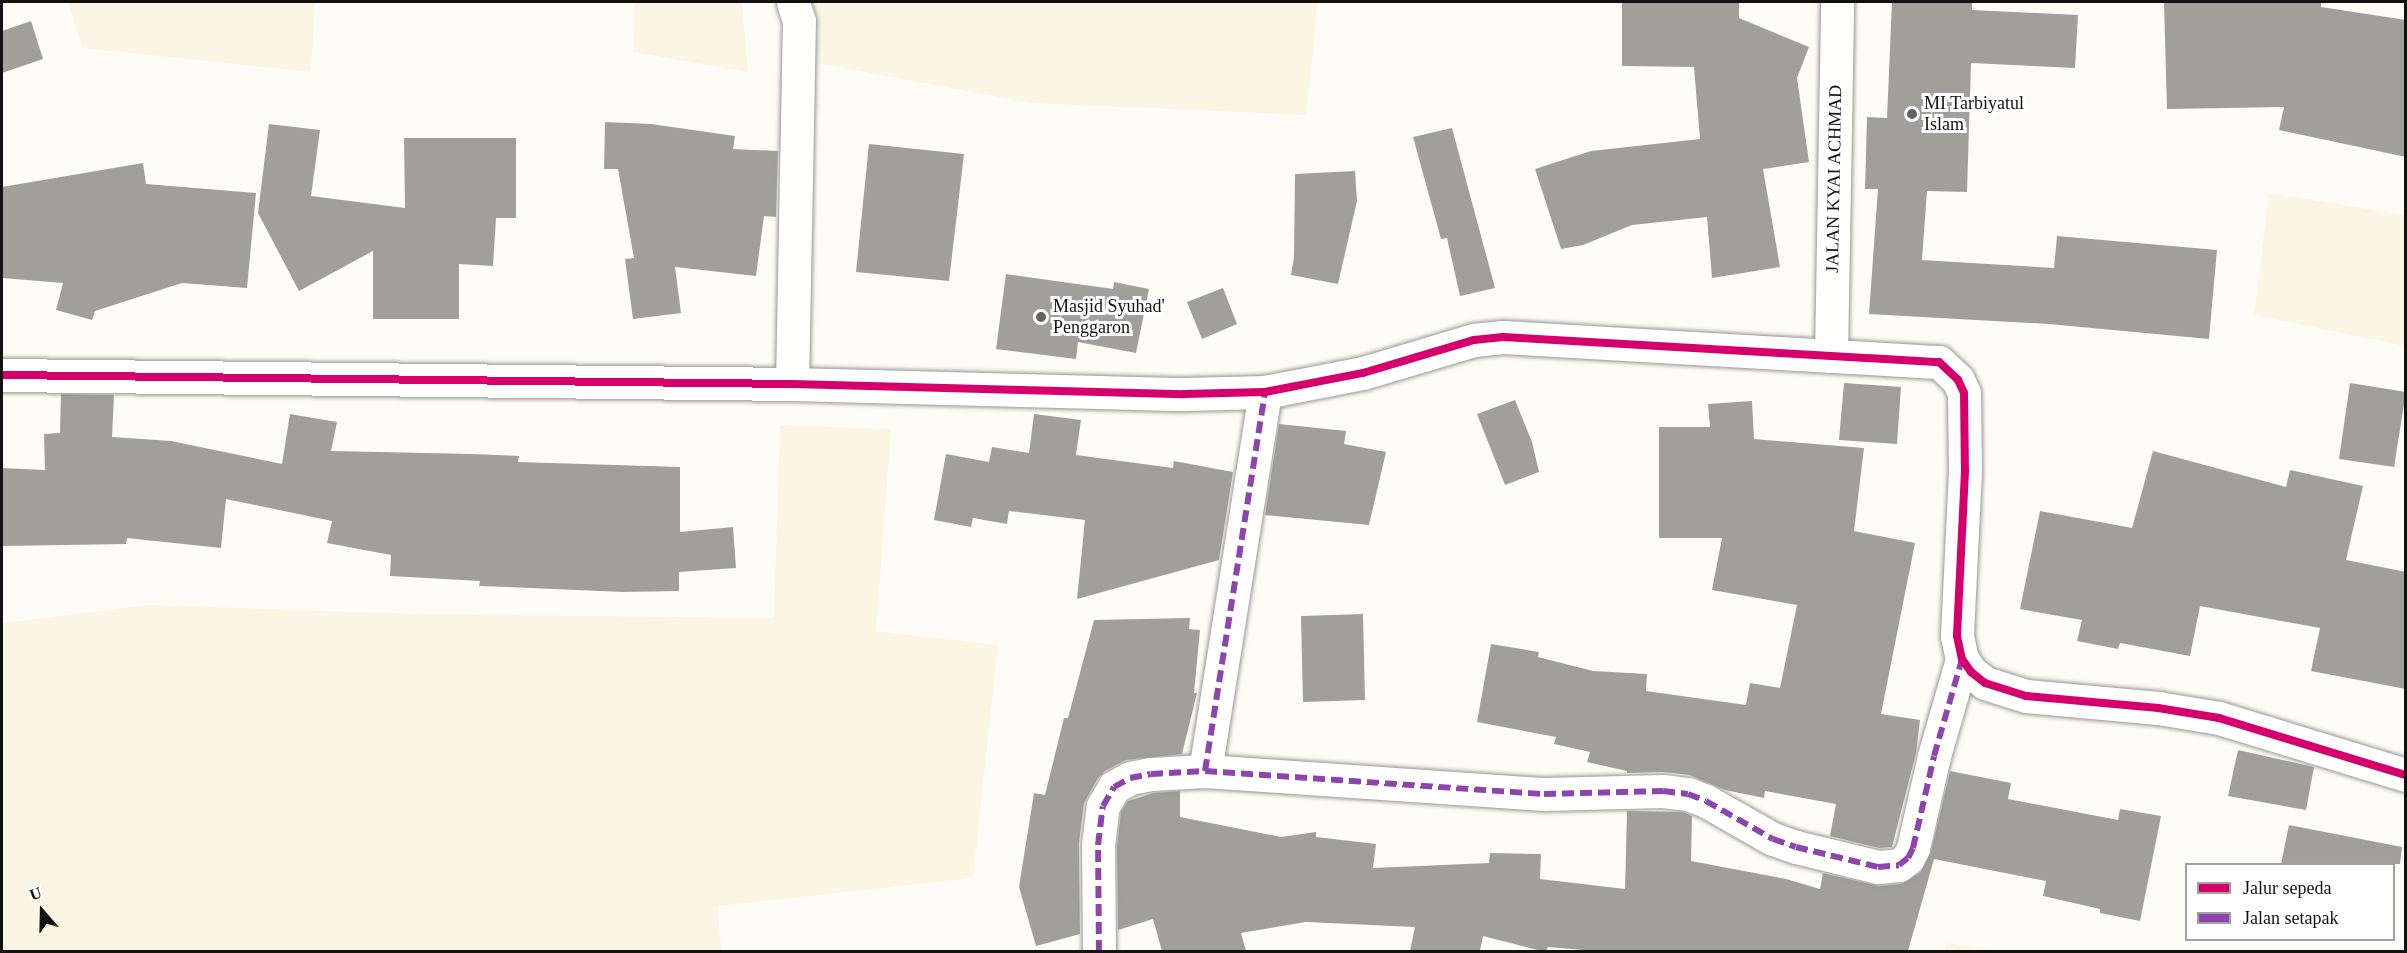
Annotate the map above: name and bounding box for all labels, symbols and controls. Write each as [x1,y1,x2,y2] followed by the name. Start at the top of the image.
[1822,84,1846,274] street label: JALAN KYAI ACHMAD
[1924,93,2024,136] place label: MI Tarbiyatul Islam
[1905,107,1919,121] marker: MI Tarbiyatul Islam
[1053,296,1165,338] place label: Masjid Syuhad' Penggaron
[1034,310,1048,324] marker: Masjid Syuhad' Penggaron
[2185,863,2395,941] legend
[2243,878,2331,898] text: Jalur sepeda
[12,881,72,941] north arrow
[27,884,44,904] text: U
[2243,908,2338,928] text: Jalan setapak

